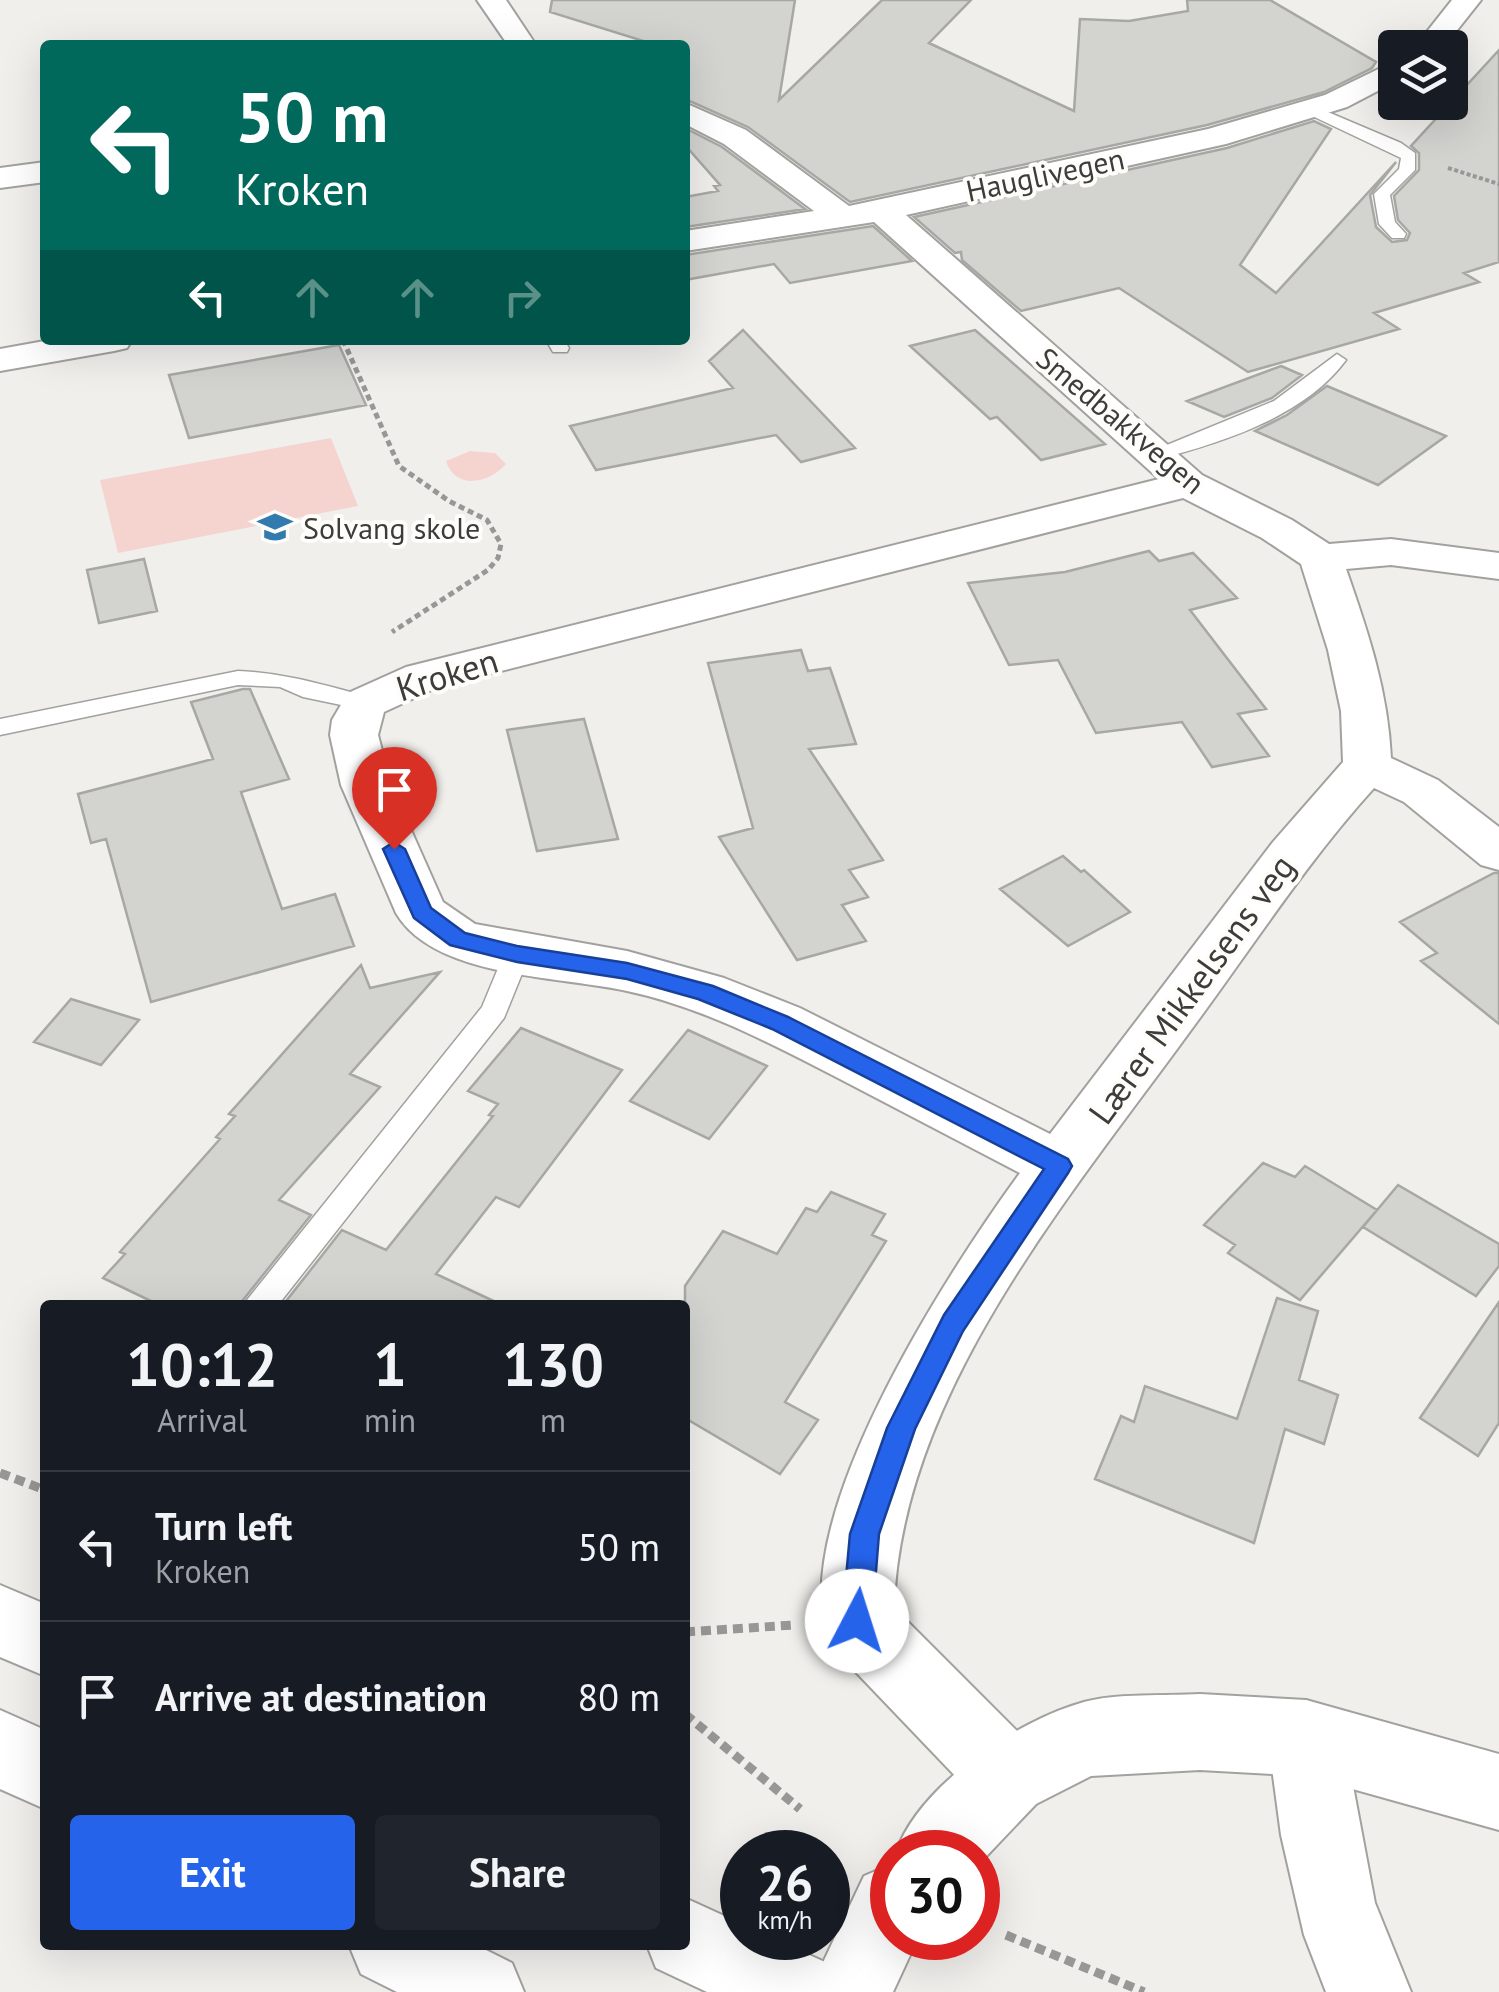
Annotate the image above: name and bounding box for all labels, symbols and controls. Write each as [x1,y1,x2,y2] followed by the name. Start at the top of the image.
[1378,30,1468,120] map controls
[1378,30,1468,120] button: layers
[235,71,388,161] text: 50 m
[70,80,200,210] icon: left
[962,138,1128,210] street label: Hauglivegen
[235,159,369,217] text: Kroken
[180,270,235,325] icon: left
[285,270,340,325] icon: ahead
[390,270,445,325] icon: ahead
[495,270,550,325] icon: right
[1029,338,1213,502] street label: Smedbakkvegen
[256,508,294,546] school or university icon: Solvang skole
[303,508,480,547] place label: Solvang skole
[390,637,504,711] street label: Kroken
[352,747,437,850] pin
[367,762,422,817] icon: arrive
[1078,845,1304,1133] street label: Lærer Mikkelsens veg
[126,1325,278,1403] text: 10:12
[373,1325,407,1403] text: 1
[502,1325,604,1403] text: 130
[157,1399,247,1441] text: Arrival
[364,1399,416,1441] text: min
[540,1399,566,1441] text: m
[155,1501,292,1550] text: Turn left
[70,1519,125,1574] icon: left
[578,1522,660,1571] text: 50 m
[155,1550,250,1592] text: Kroken
[805,1569,909,1673] position arrow
[70,1669,125,1724] icon: arrive
[155,1672,487,1721] text: Arrive at destination
[578,1672,660,1721] text: 80 m
[70,1815,355,1930] button: Exit
[375,1815,660,1930] button: Share
[870,1830,1000,1960] speed limit sign: 30
[757,1850,813,1915] text: 26
[758,1904,812,1936] text: km/h

